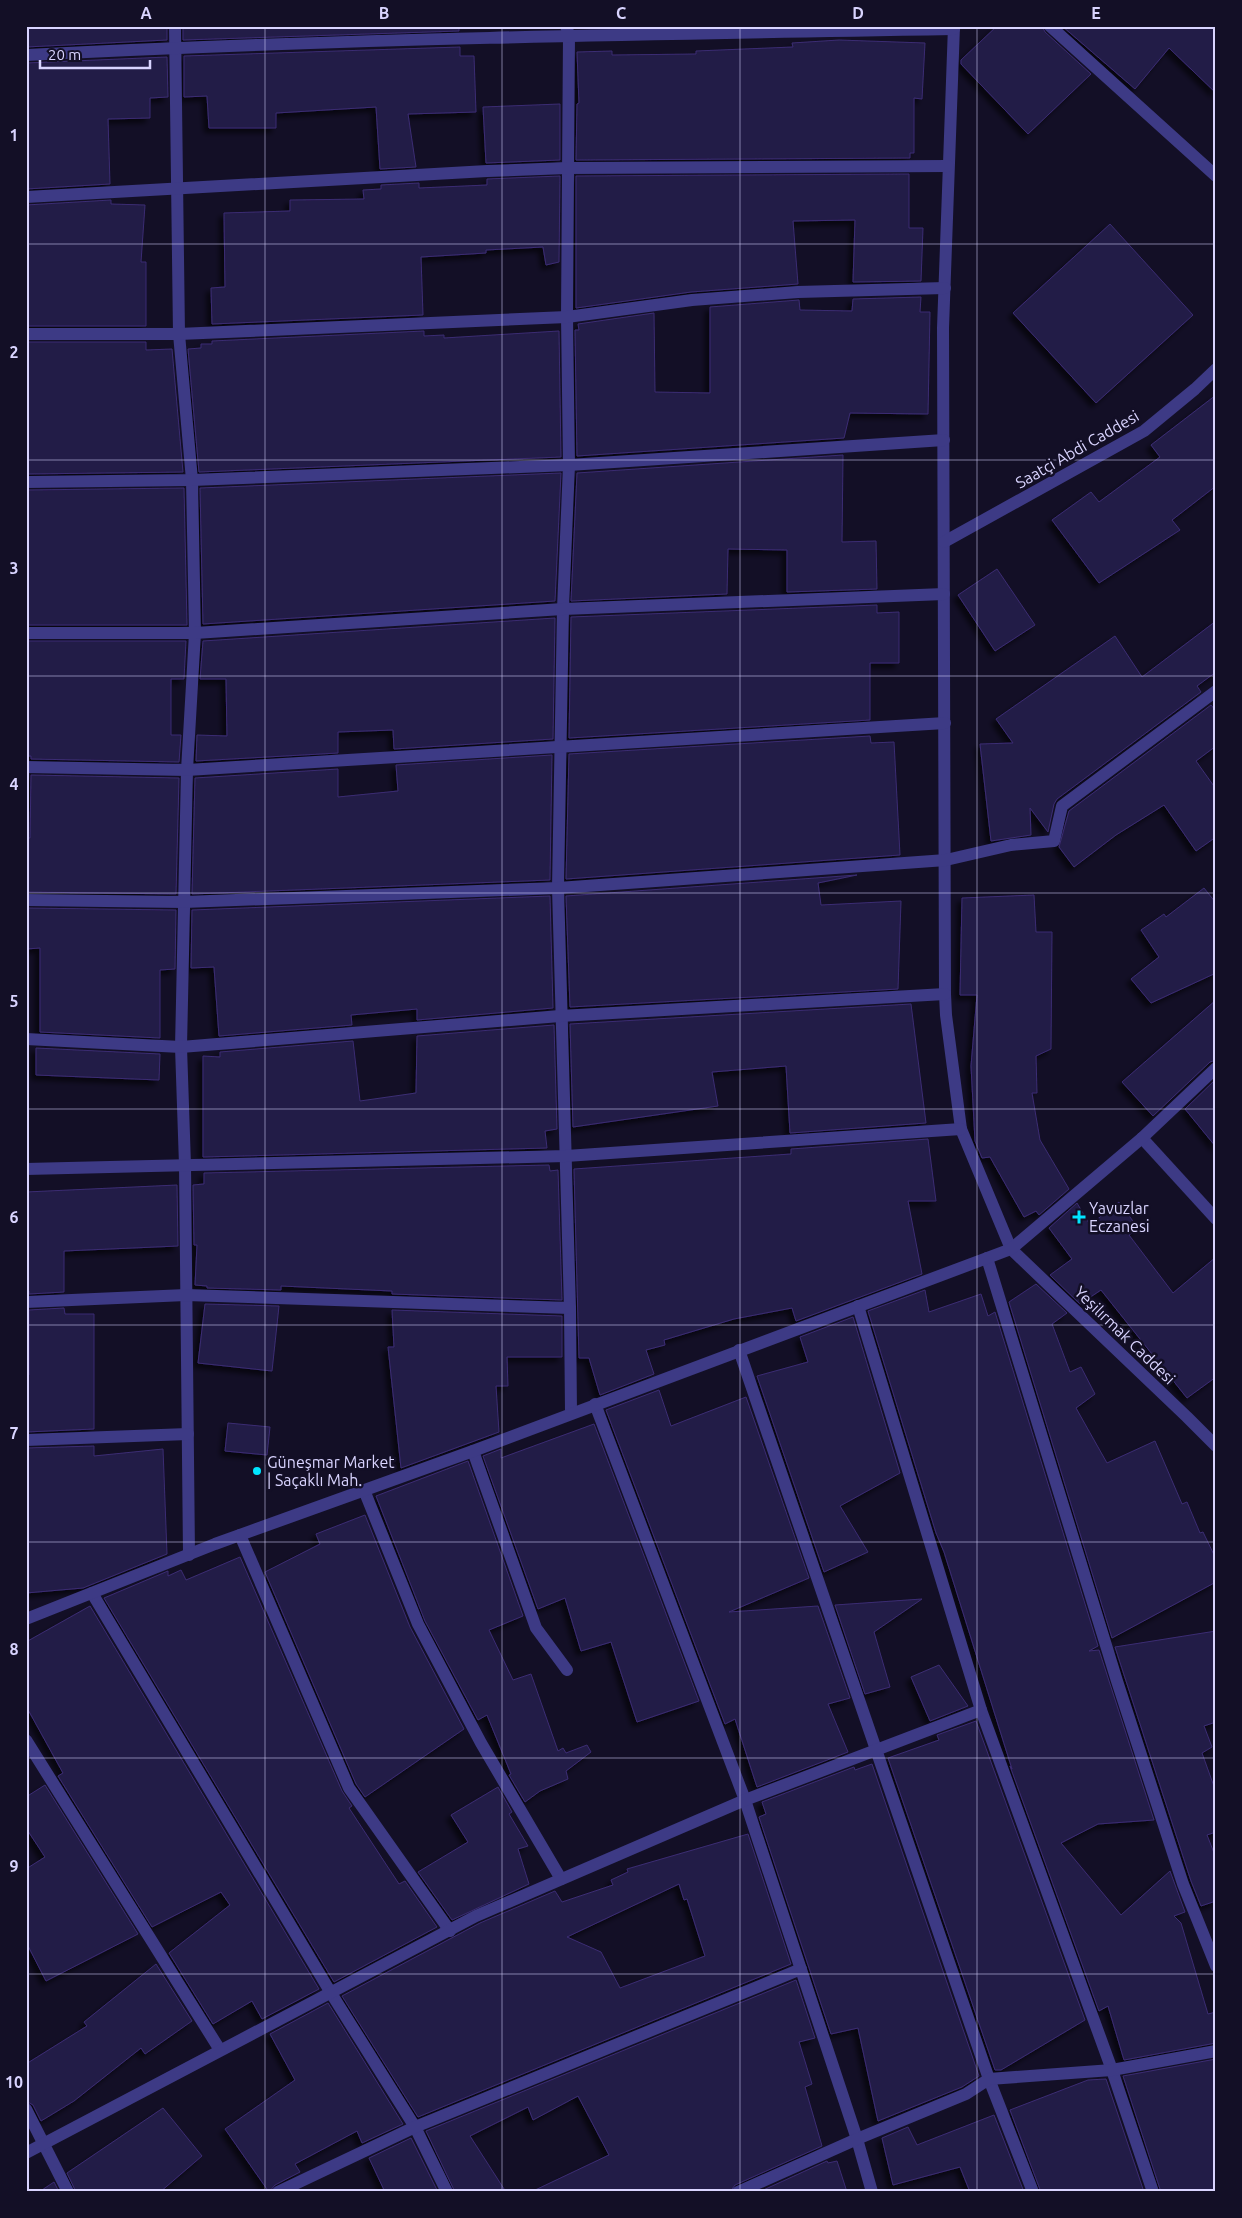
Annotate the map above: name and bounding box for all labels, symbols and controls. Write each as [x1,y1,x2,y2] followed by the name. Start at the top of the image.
[140,4,152,22] text: A
[379,4,389,22] text: B
[616,4,626,22] text: C
[852,4,864,22] text: D
[1091,4,1101,22] text: E
[40,38,150,70] scale bar
[48,46,81,63] text: 20 m
[9,126,19,144] text: 1
[9,343,19,361] text: 2
[1012,406,1142,492] street label: Saatçi Abdi Caddesi
[9,559,19,577] text: 3
[9,775,19,793] text: 4
[9,992,19,1010] text: 5
[1089,1199,1150,1235] place label: Yavuzlar Eczanesi
[9,1208,19,1226] text: 6
[1073,1211,1085,1223] marker: Yavuzlar Eczanesi
[1071,1282,1179,1388] street label: Yeşilırmak Caddesi
[9,1424,19,1442] text: 7
[267,1453,395,1489] place label: Güneşmar Market | Saçaklı Mah.
[251,1465,263,1477] marker: Güneşmar Market | Saçaklı Mah.
[9,1640,19,1658] text: 8
[9,1857,19,1875] text: 9
[5,2073,23,2091] text: 10

